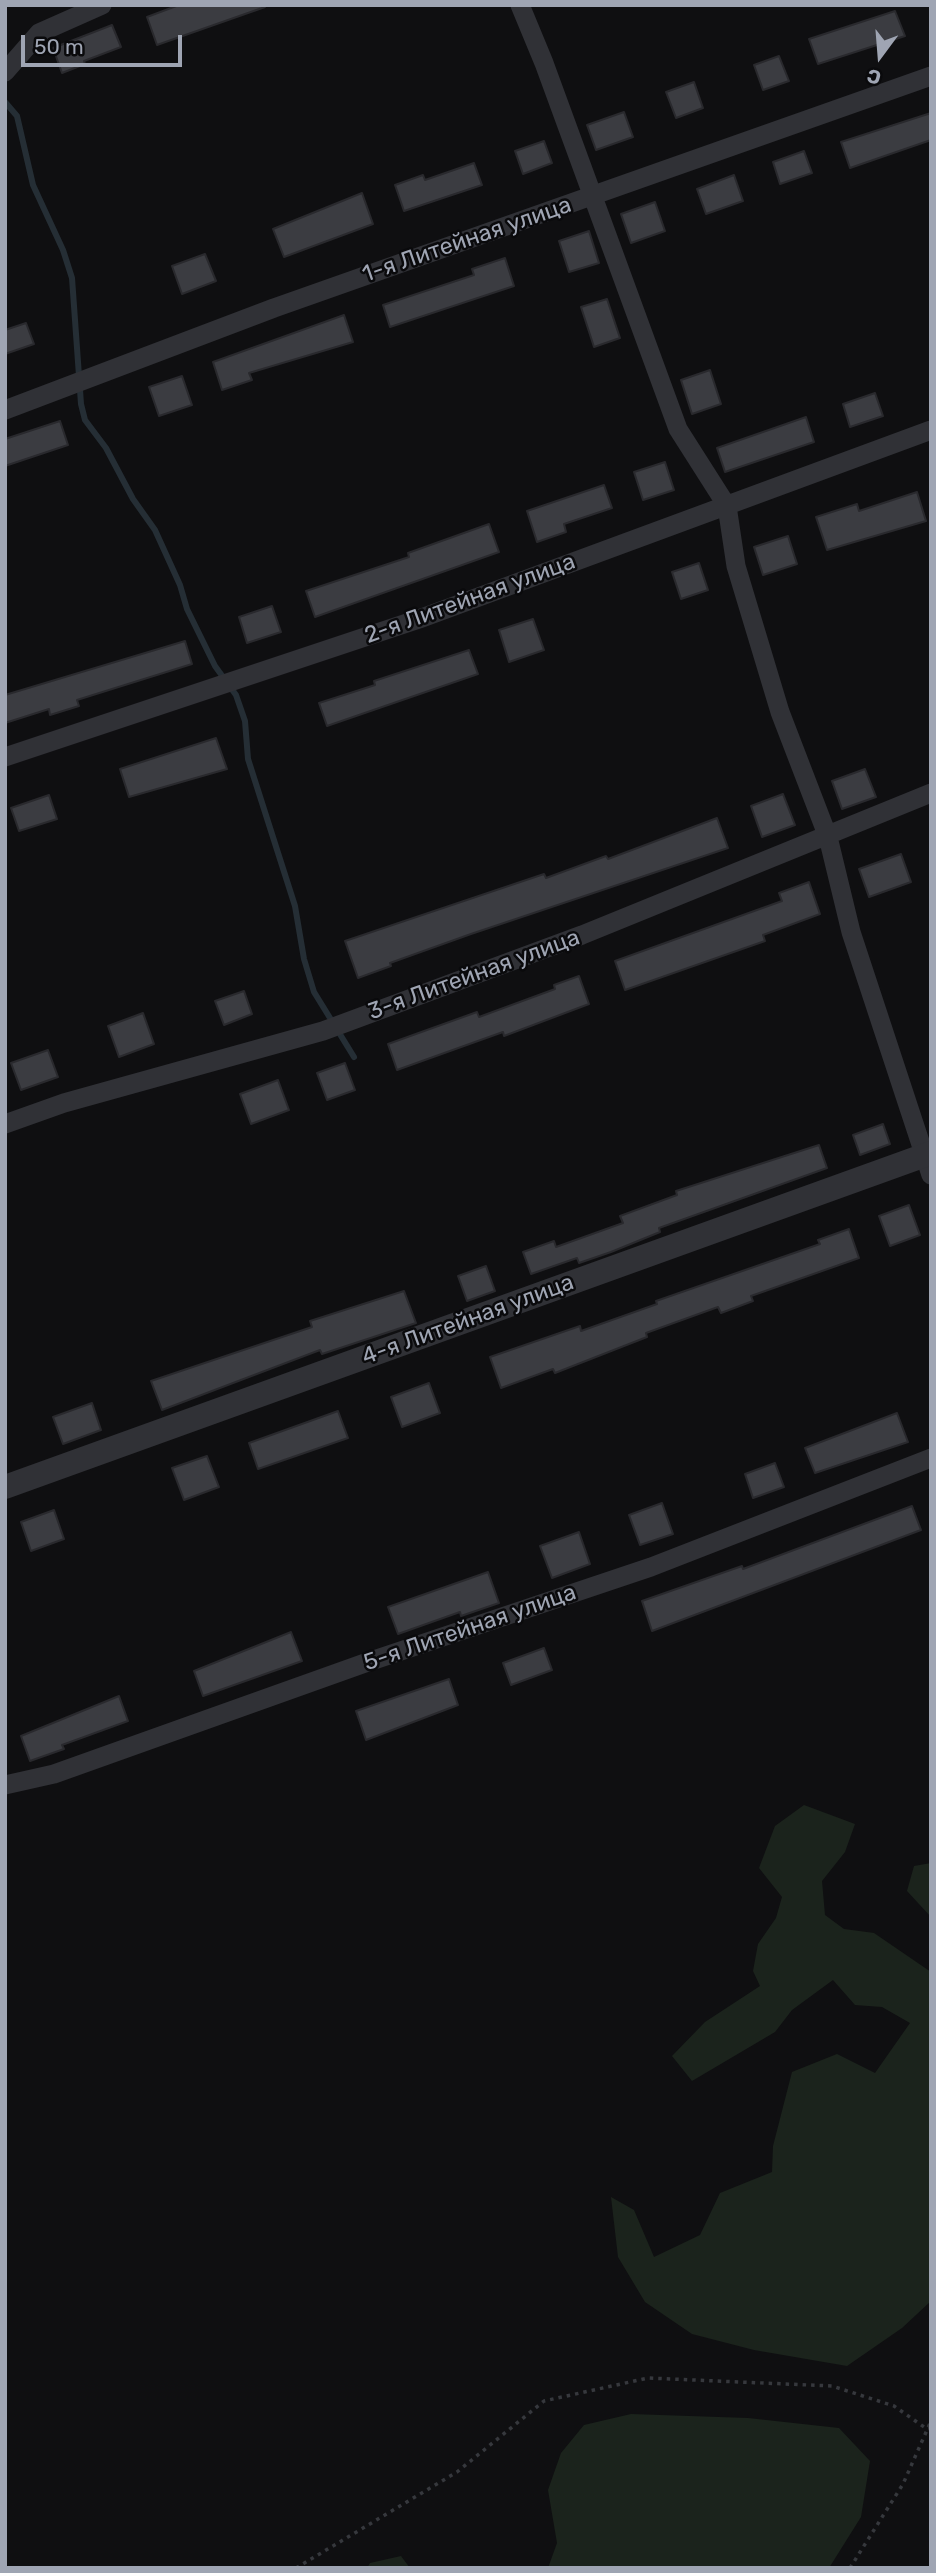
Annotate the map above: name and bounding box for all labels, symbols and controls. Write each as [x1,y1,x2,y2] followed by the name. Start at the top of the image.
[24,21,186,65] scale bar
[845,21,915,91] north arrow
[34,34,84,59] text: 50 m
[864,64,884,90] text: С
[359,191,575,289] street label: 1-я Литейная улица
[361,548,579,650] street label: 2-я Литейная улица
[364,924,584,1026] street label: 3-я Литейная улица
[358,1269,578,1371] street label: 4-я Литейная улица
[360,1579,580,1677] street label: 5-я Литейная улица

